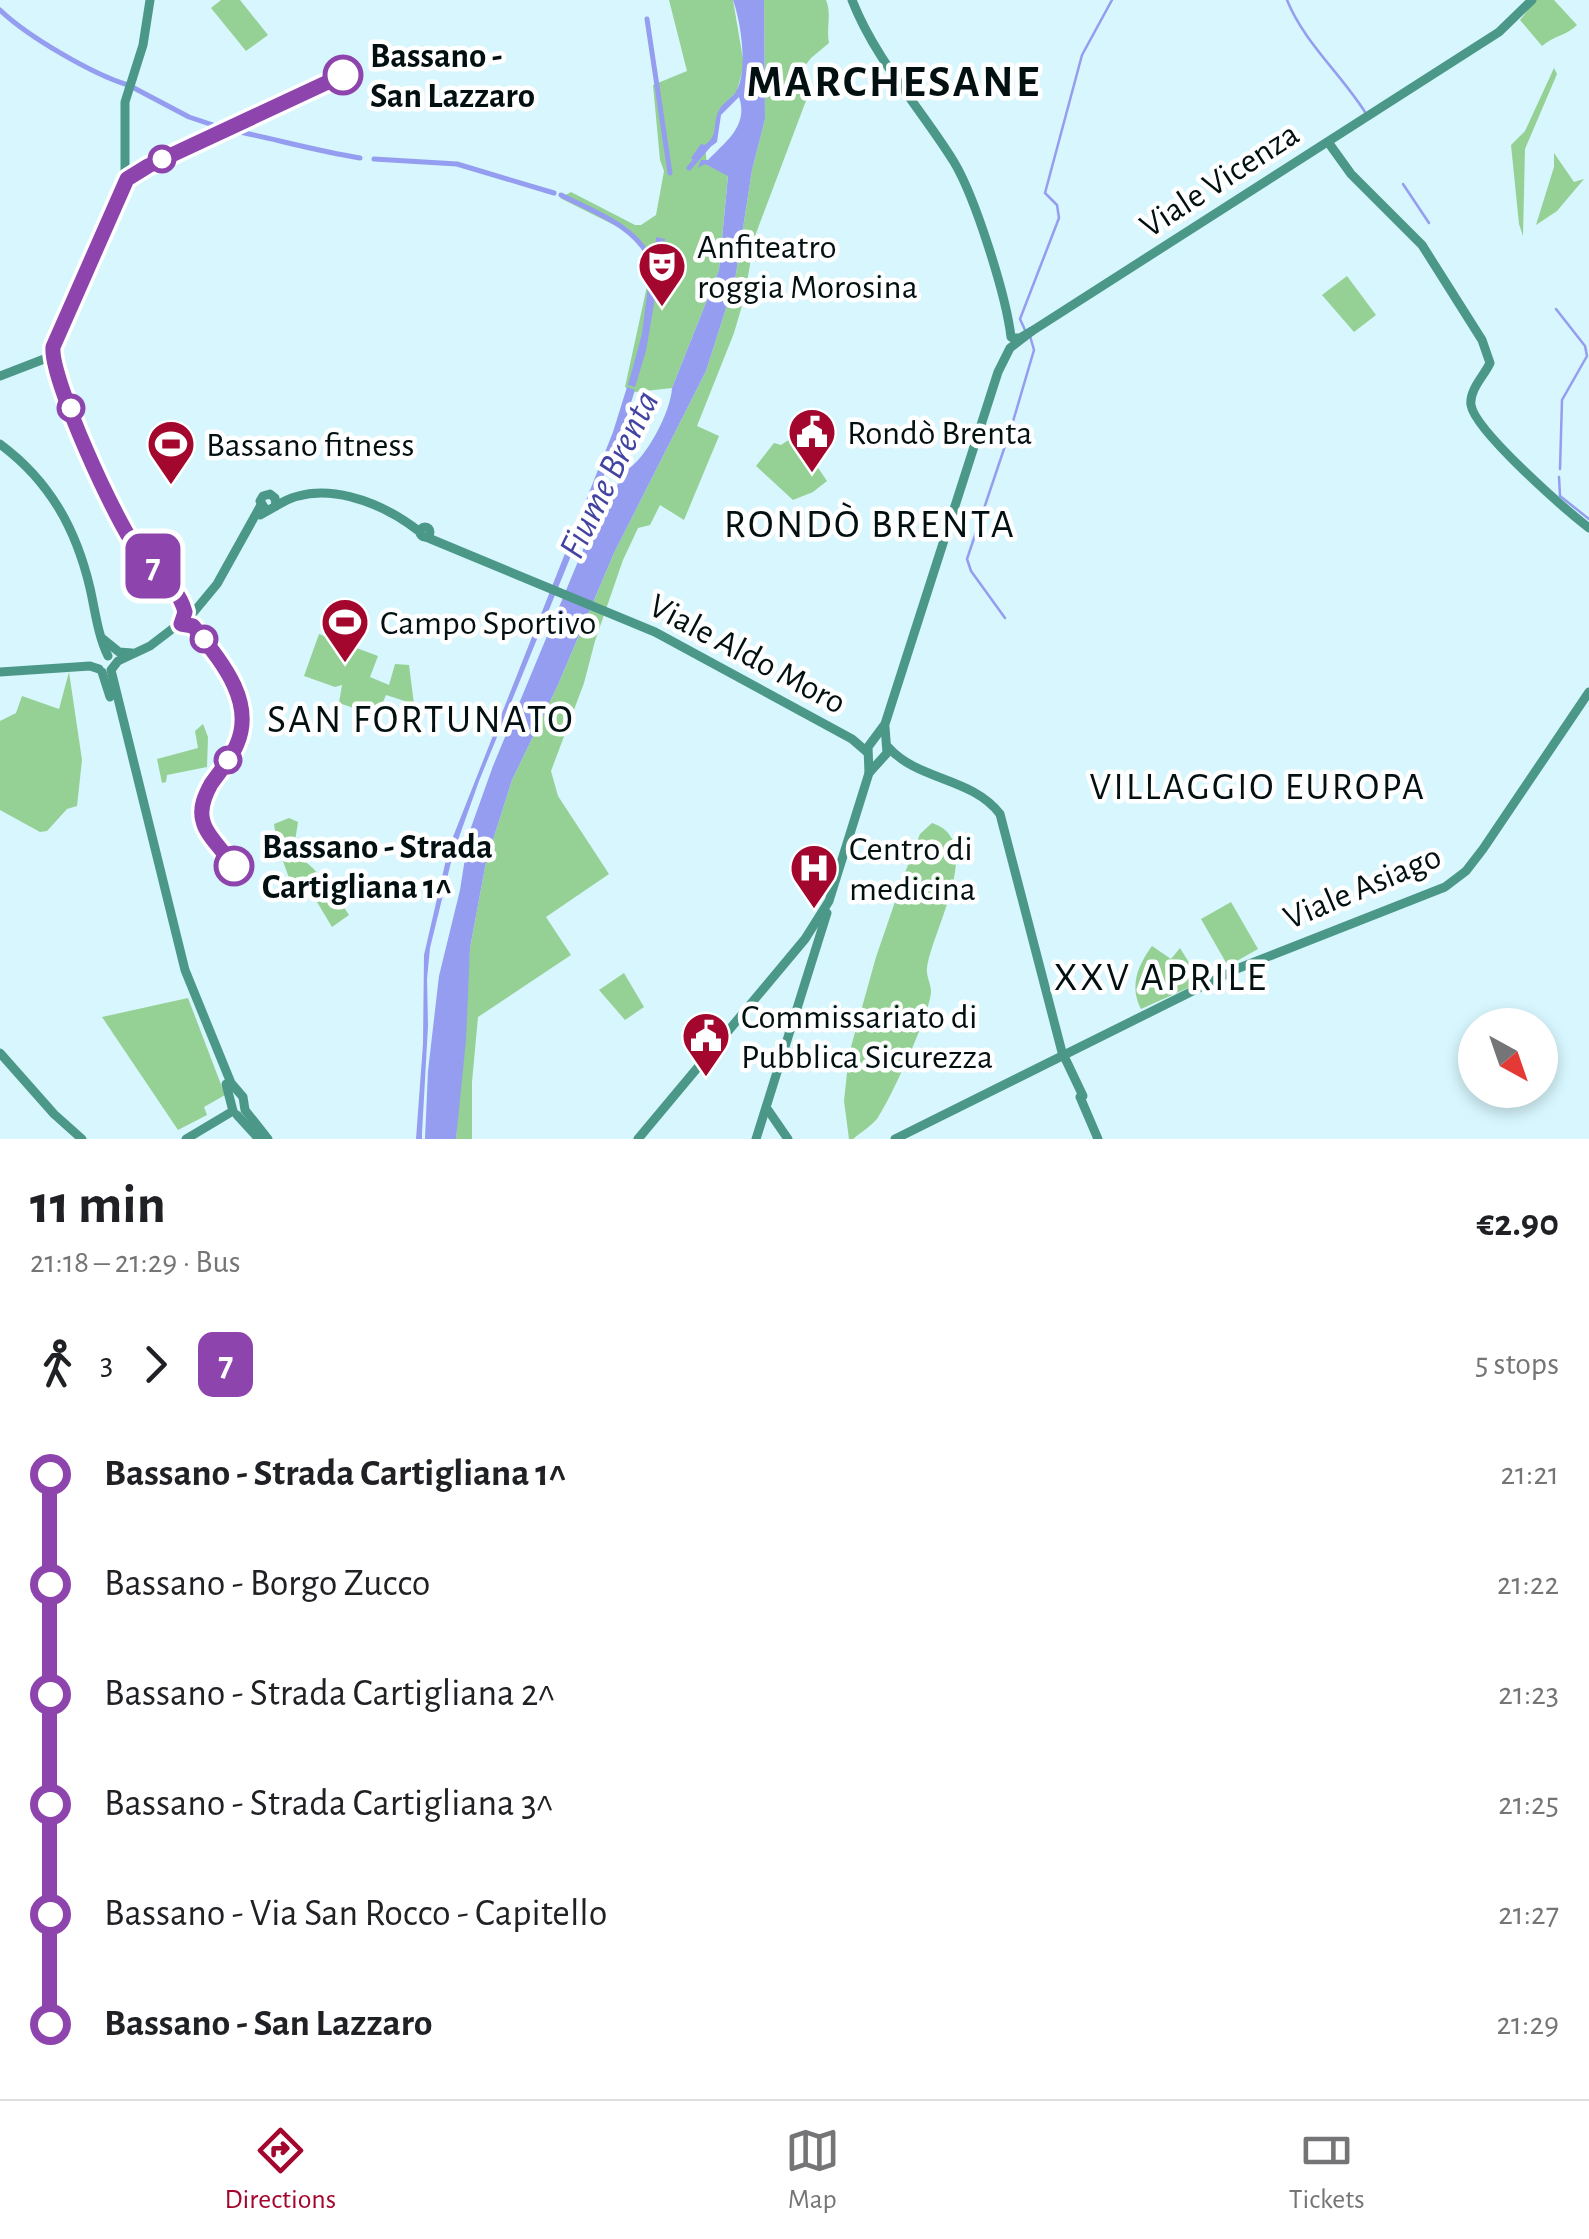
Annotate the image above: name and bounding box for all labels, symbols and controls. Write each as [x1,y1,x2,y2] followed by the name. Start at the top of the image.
[370,39,535,114] place label: Bassano - San Lazzaro
[324,56,362,94] marker: Bassano - San Lazzaro
[746,60,1042,105] district label: MARCHESANE
[1134,116,1305,244] street label: Viale Vicenza
[149,146,175,172] unlabelled marker
[697,230,918,305] place label: Anfiteatro roggia Morosina
[636,240,688,308] theatre icon: Anfiteatro roggia Morosina
[553,385,667,565] water label: Fiume Brenta
[58,395,84,421] unlabelled marker
[786,406,838,474] public building icon: Rondò Brenta
[847,416,1032,451] place label: Rondò Brenta
[145,418,197,486] sports icon: Bassano fitness
[206,428,414,463] place label: Bassano fitness
[724,502,1016,545] district label: RONDÒ BRENTA
[120,534,186,598] line badge: 7
[145,549,161,584] text: 7
[643,588,851,721] street label: Viale Aldo Moro
[319,596,371,664] sports icon: Campo Sportivo
[380,606,596,641] place label: Campo Sportivo
[191,626,217,652] unlabelled marker
[267,700,575,740] district label: SAN FORTUNATO
[215,747,241,773] unlabelled marker
[1090,769,1426,807] district label: VILLAGGIO EUROPA
[262,830,493,905] place label: Bassano - Strada Cartigliana 1^
[849,832,976,907] place label: Centro di medicina
[1279,839,1446,936] street label: Viale Asiago
[788,842,840,910] hospital icon: Centro di medicina
[215,847,253,885] marker: Bassano - Strada Cartigliana 1^
[1054,958,1268,998] district label: XXV APRILE
[741,1000,993,1075] place label: Commissariato di Pubblica Sicurezza
[1458,1008,1558,1108] north arrow
[1458,1008,1558,1108] map controls
[680,1010,732,1078] public building icon: Commissariato di Pubblica Sicurezza
[30,1178,166,1233] text: 11 min
[1477,1205,1559,1243] text: €2.90
[30,1246,241,1278] text: 21:18 – 21:29 · Bus
[30,1337,85,1392] icon: walk
[128,1337,183,1392] icon: forward
[218,1347,233,1382] text: 7
[100,1348,113,1380] text: 3
[1475,1348,1559,1380] text: 5 stops
[104,1455,566,1493] text: Bassano - Strada Cartigliana 1^
[1501,1458,1559,1490] text: 21:21
[104,1565,430,1603] text: Bassano - Borgo Zucco
[1497,1568,1559,1600] text: 21:22
[104,1675,554,1713] text: Bassano - Strada Cartigliana 2^
[1498,1678,1559,1710] text: 21:23
[104,1785,553,1823] text: Bassano - Strada Cartigliana 3^
[1498,1788,1559,1820] text: 21:25
[104,1895,607,1933] text: Bassano - Via San Rocco - Capitello
[1498,1898,1559,1930] text: 21:27
[104,2005,433,2043] text: Bassano - San Lazzaro
[1497,2008,1559,2040] text: 21:29
[224,2123,336,2217] tab: Directions
[785,2123,840,2217] tab: Map
[1289,2123,1365,2217] tab: Tickets

